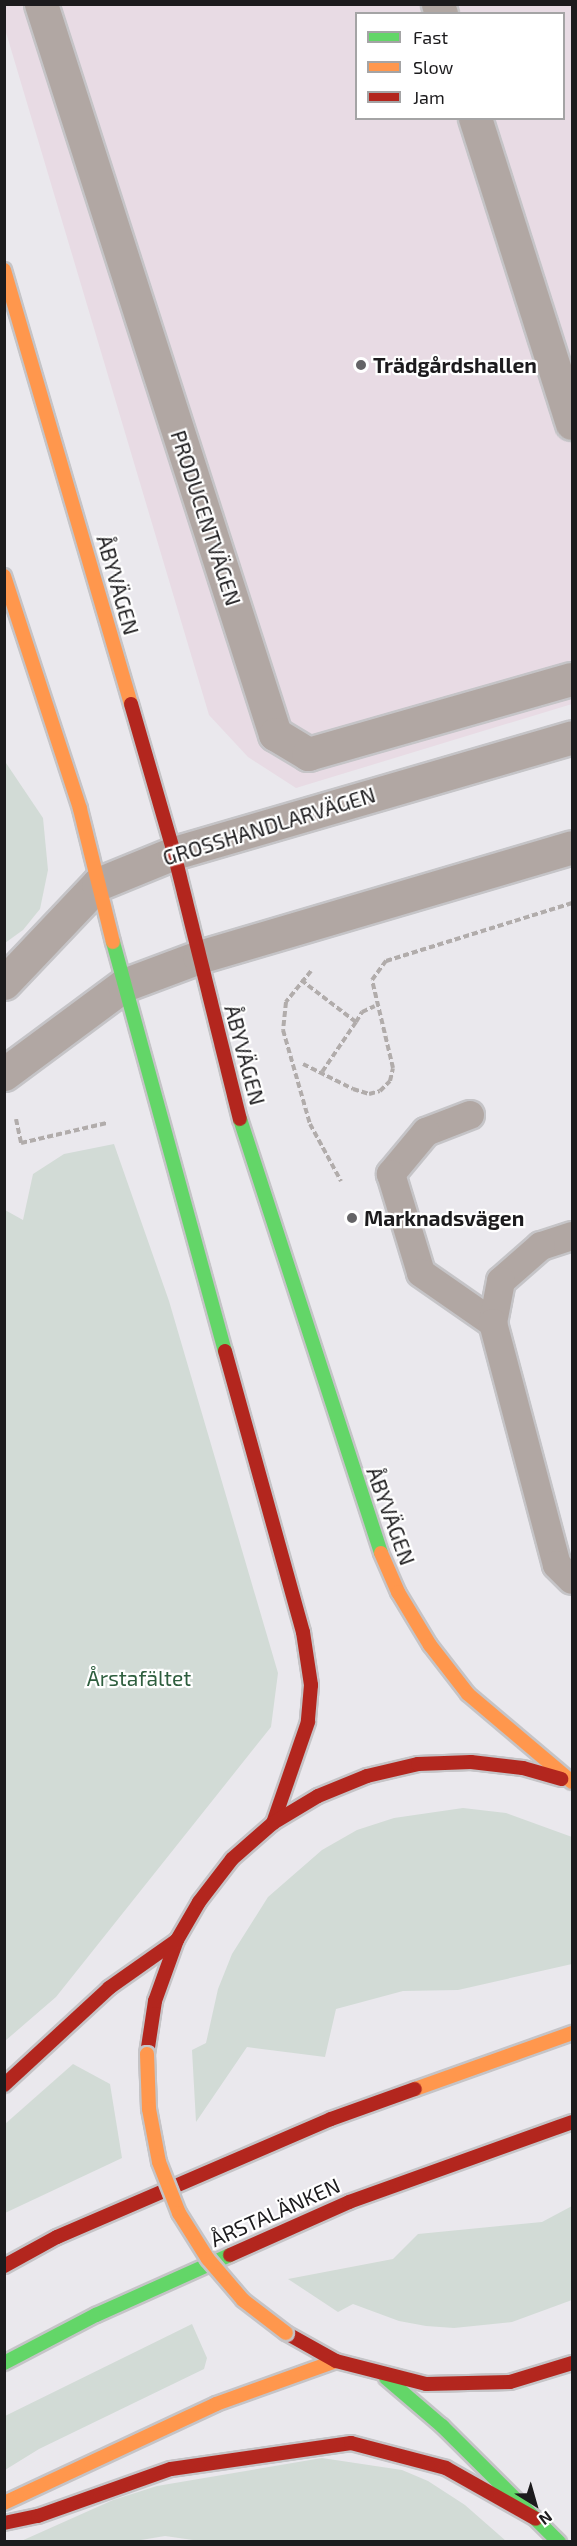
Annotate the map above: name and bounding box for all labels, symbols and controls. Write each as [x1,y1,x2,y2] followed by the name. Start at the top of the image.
[355,12,565,120] legend
[413,26,448,48] text: Fast
[413,56,453,78] text: Slow
[413,86,445,108] text: Jam
[373,352,537,378] place label: Trädgårdshallen
[354,358,368,372] marker: Trädgårdshallen
[166,427,246,609] street label: PRODUCENTVÄGEN
[92,532,144,638] street label: ÅBYVÄGEN
[160,782,378,870] street label: GROSSHANDLARVÄGEN
[220,1002,270,1108] street label: ÅBYVÄGEN
[364,1205,524,1231] place label: Marknadsvägen
[345,1211,359,1225] marker: Marknadsvägen
[362,1463,420,1569] street label: ÅBYVÄGEN
[87,1665,191,1691] park label: Årstafältet
[206,2172,344,2252] street label: ÅRSTALÄNKEN
[505,2474,565,2534] north arrow
[536,2508,556,2530] text: N

